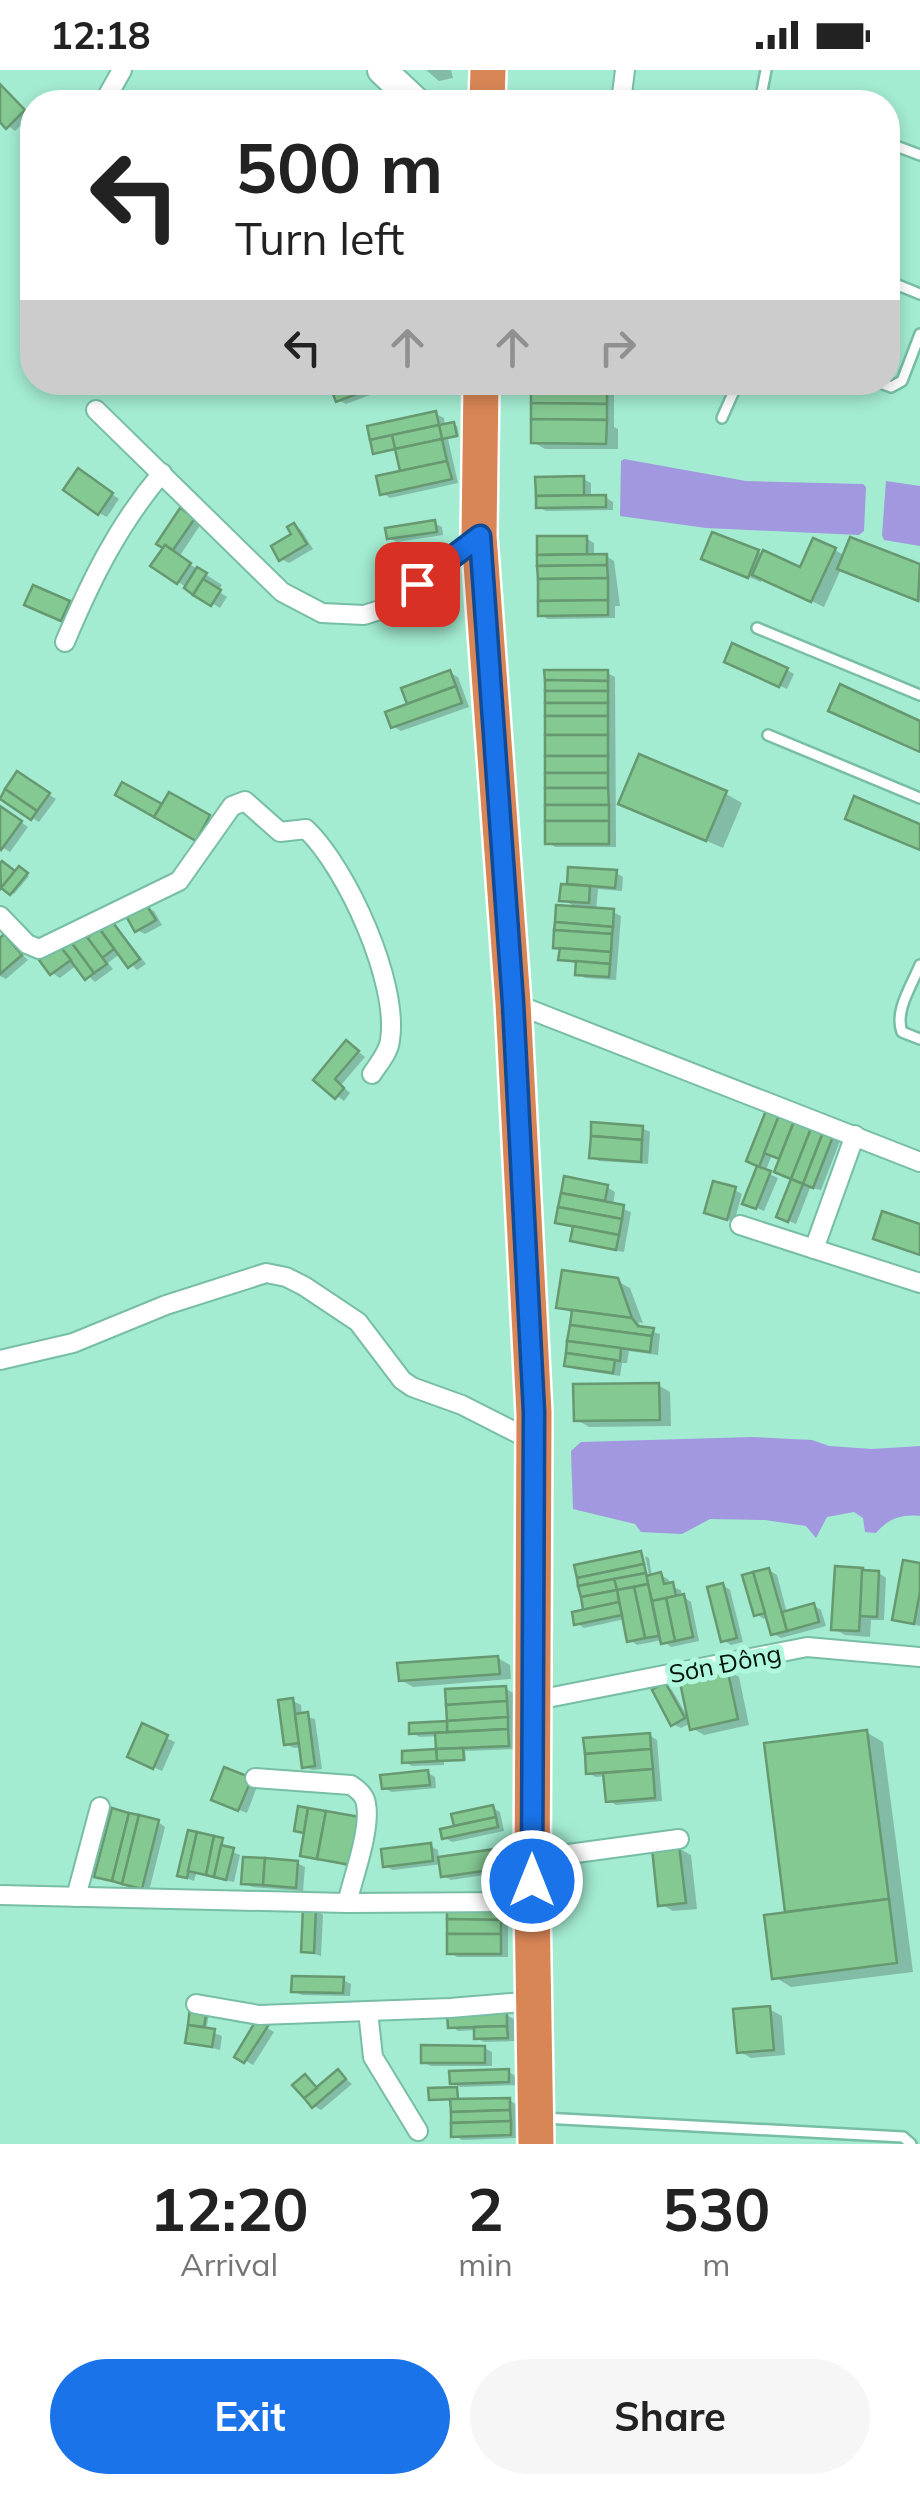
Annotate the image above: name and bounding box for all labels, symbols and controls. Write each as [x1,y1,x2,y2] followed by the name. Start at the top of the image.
[50,11,151,59] text: 12:18
[235,123,443,211] text: 500 m
[70,130,200,260] icon: left
[235,210,404,266] text: Turn left
[275,320,330,375] icon: left
[380,320,435,375] icon: ahead
[485,320,540,375] icon: ahead
[590,320,645,375] icon: right
[375,542,460,627] pin
[390,557,445,612] icon: arrive
[666,1637,784,1689] street label: Sơn Đông
[480,1829,584,1933] position arrow
[150,2171,309,2246] text: 12:20
[467,2171,503,2246] text: 2
[662,2171,770,2246] text: 530
[180,2244,278,2284] text: Arrival
[458,2244,513,2284] text: min
[702,2244,730,2284] text: m
[50,2359,450,2474] button: Exit
[470,2359,870,2474] button: Share

